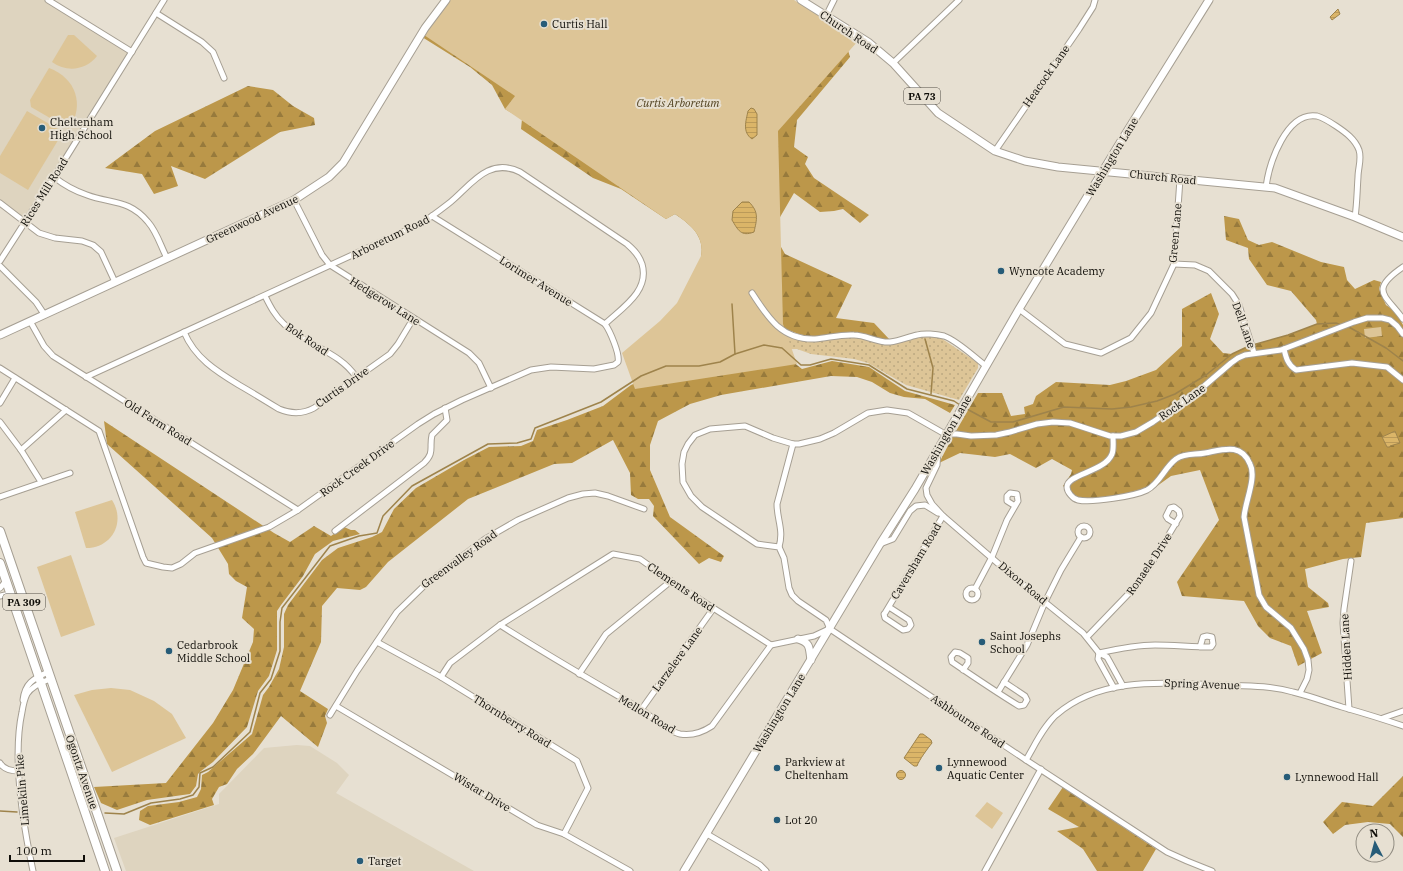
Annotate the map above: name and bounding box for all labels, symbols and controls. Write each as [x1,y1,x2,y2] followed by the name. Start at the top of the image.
[817,7,881,57] street label: Church Road
[552,17,607,31] place label: Curtis Hall
[539,19,549,29] marker: Curtis Hall
[1019,42,1073,110] street label: Heacock Lane
[904,88,940,104] road number: PA 73
[637,96,720,110] park label: Curtis Arboretum
[50,115,114,142] place label: Cheltenham High School
[1083,115,1141,199] street label: Washington Lane
[37,123,47,133] marker: Cheltenham High School
[17,155,71,229] street label: Rices Mill Road
[1129,167,1197,187] street label: Church Road
[203,191,301,247] street label: Greenwood Avenue
[1165,203,1185,263] street label: Green Lane
[348,212,432,262] street label: Arboretum Road
[497,253,575,309] street label: Lorimer Avenue
[1009,264,1105,278] place label: Wyncote Academy
[996,266,1006,276] marker: Wyncote Academy
[347,274,423,328] street label: Hedgerow Lane
[1229,300,1259,350] street label: Dell Lane
[283,320,331,359] street label: Bok Road
[313,363,371,411] street label: Curtis Drive
[1156,381,1208,423] street label: Rock Lane
[917,393,975,477] street label: Washington Lane
[122,396,195,449] street label: Old Farm Road
[317,436,397,500] street label: Rock Creek Drive
[888,520,945,602] street label: Caversham Road
[418,527,500,591] street label: Greenvalley Road
[1123,530,1175,598] street label: Ronaele Drive
[645,559,717,615] street label: Clements Road
[996,559,1050,608] street label: Dixon Road
[3,594,45,610] road number: PA 309
[1337,613,1355,681] street label: Hidden Lane
[649,624,705,694] street label: Larzelere Lane
[990,629,1061,656] place label: Saint Josephs School
[977,637,987,647] marker: Saint Josephs School
[177,638,250,665] place label: Cedarbrook Middle School
[164,646,174,656] marker: Cedarbrook Middle School
[750,671,808,755] street label: Washington Lane
[1164,676,1240,692] street label: Spring Avenue
[470,691,554,751] street label: Thornberry Road
[616,691,678,737] street label: Mellon Road
[928,691,1008,751] street label: Ashbourne Road
[63,733,101,811] street label: Ogontz Avenue
[12,754,32,826] street label: Limekiln Pike
[785,755,849,782] place label: Parkview at Cheltenham
[947,755,1024,782] place label: Lynnewood Aquatic Center
[772,763,782,773] marker: Parkview at Cheltenham
[934,763,944,773] marker: Lynnewood Aquatic Center
[451,769,513,815] street label: Wistar Drive
[1295,770,1379,784] place label: Lynnewood Hall
[1282,772,1292,782] marker: Lynnewood Hall
[785,813,818,827] place label: Lot 20
[772,815,782,825] marker: Lot 20
[1355,823,1395,863] north arrow
[1369,826,1379,840] text: N
[10,837,84,863] scale bar
[16,843,52,858] text: 100 m
[368,854,401,868] place label: Target
[355,856,365,866] marker: Target

